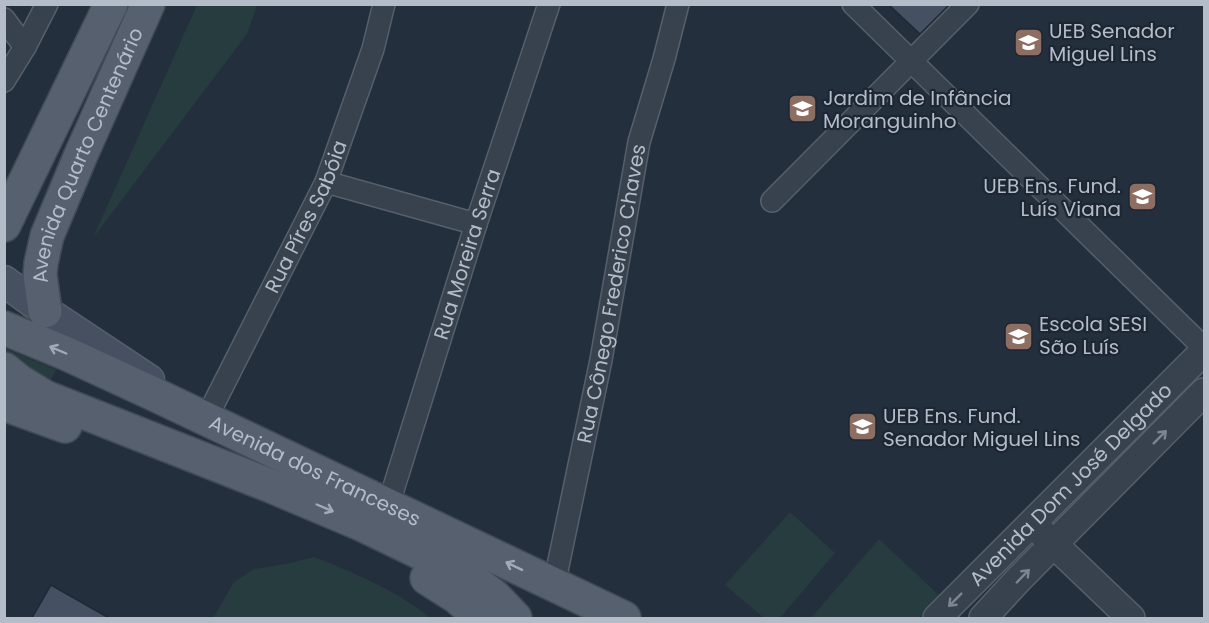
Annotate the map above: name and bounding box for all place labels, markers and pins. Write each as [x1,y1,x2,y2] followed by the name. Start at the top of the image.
[1049,17,1175,68] place label: UEB Senador Miguel Lins
[1012,26,1044,58] school or university icon: UEB Senador Miguel Lins
[823,84,1011,135] place label: Jardim de Infância Moranguinho
[786,93,818,125] school or university icon: Jardim de Infância Moranguinho
[983,172,1121,223] place label: UEB Ens. Fund. Luís Viana
[1126,181,1158,213] school or university icon: UEB Ens. Fund. Luís Viana
[1039,310,1147,361] place label: Escola SESI São Luís
[1002,320,1034,352] school or university icon: Escola SESI São Luís
[883,402,1081,453] place label: UEB Ens. Fund. Senador Miguel Lins
[846,411,878,443] school or university icon: UEB Ens. Fund. Senador Miguel Lins

